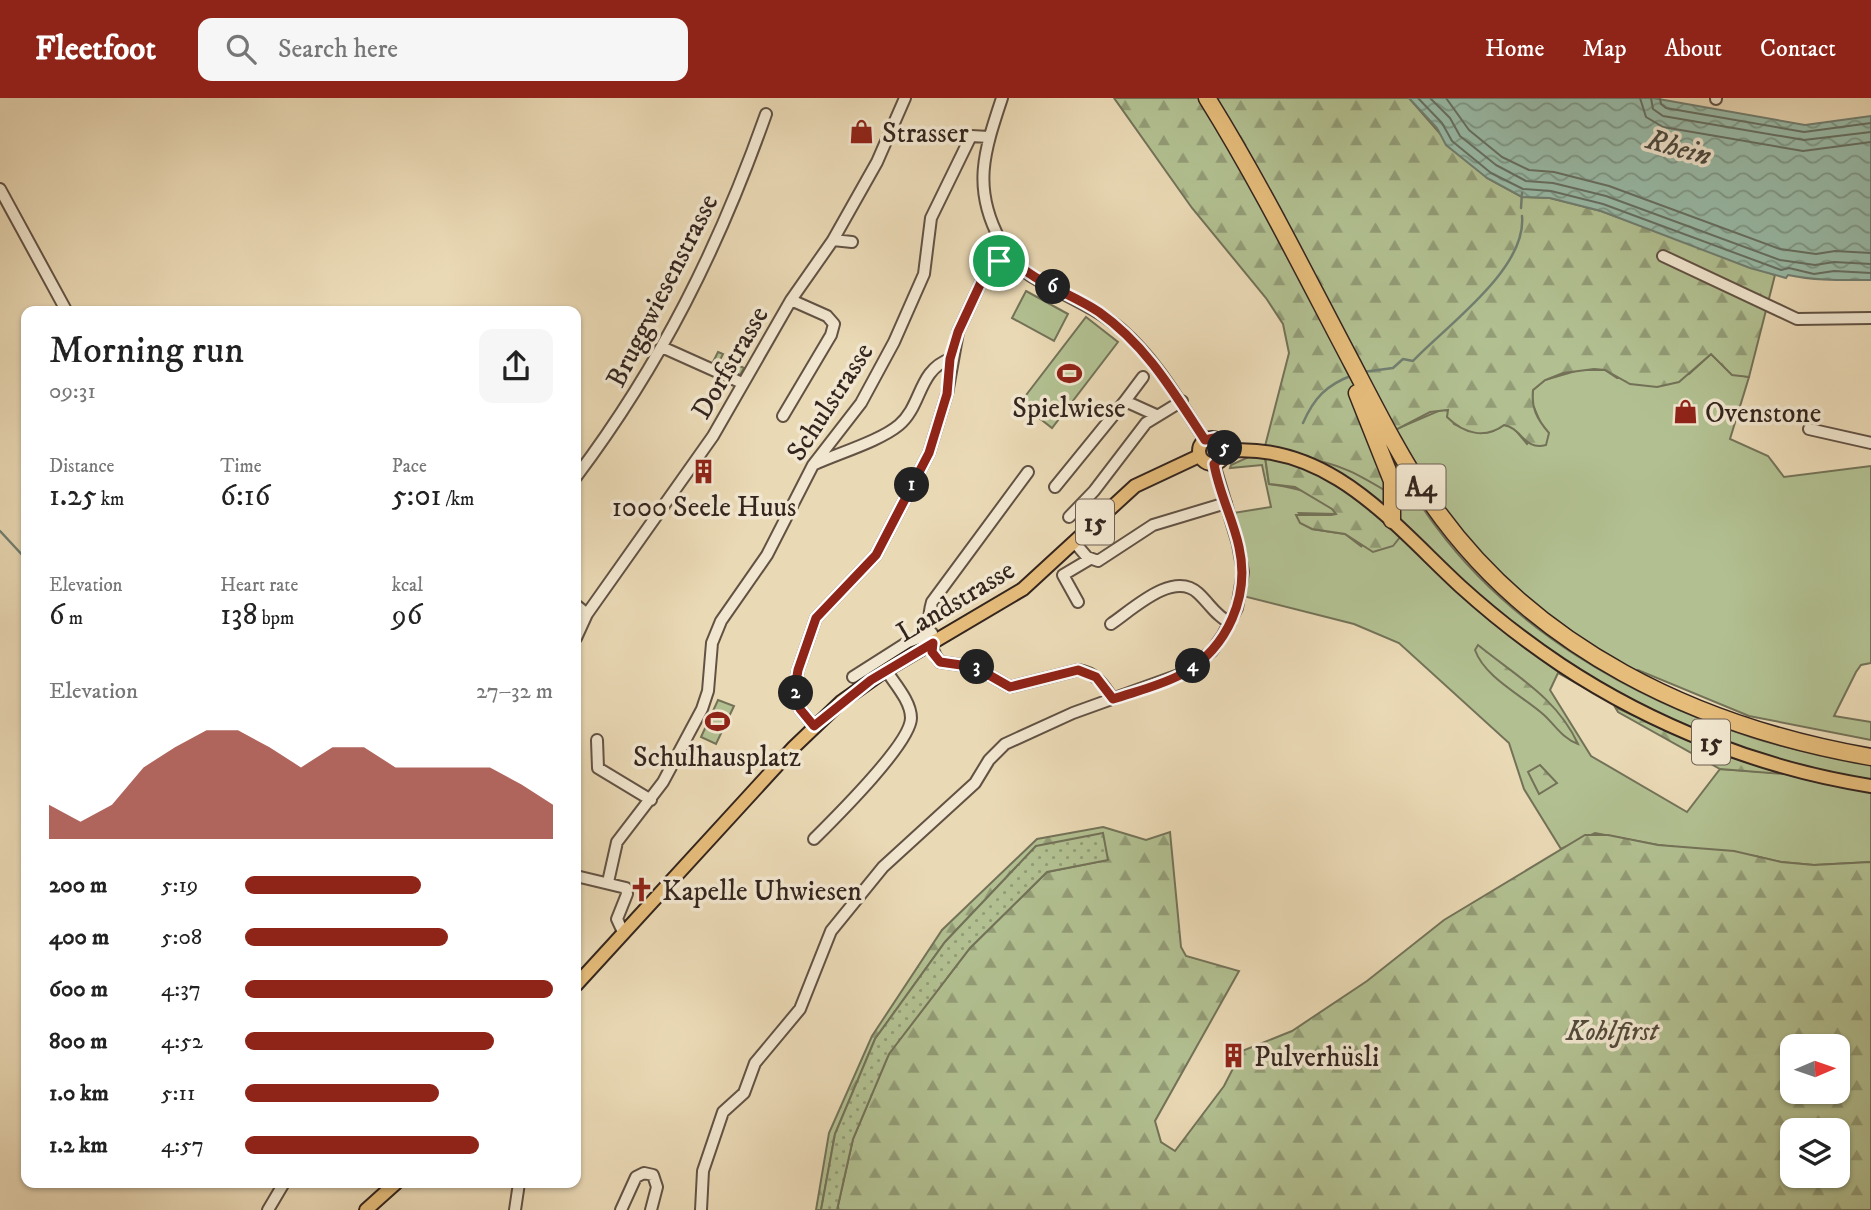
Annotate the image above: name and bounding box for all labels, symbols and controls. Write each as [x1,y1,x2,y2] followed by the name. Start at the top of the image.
[198,18,688,81] search box
[35,29,156,70] text: Fleetfoot
[222,30,260,68] icon: search
[278,33,398,66] text: Search here
[1485,34,1544,64] text: Home
[1582,34,1627,64] text: Map
[1665,34,1722,64] text: About
[1760,34,1836,64] text: Contact
[882,116,969,151] place label: Strasser
[848,118,876,146] shop icon: Strasser
[1641,121,1715,175] water label: Rhein
[599,188,726,393] street label: Bruggwiesenstrasse
[969,231,1029,291] pin
[980,242,1018,280] icon: arrive
[1036,270,1070,304] pin: 6
[1048,275,1057,298] text: 6
[684,300,777,425] street label: Dorfstrasse
[49,327,244,375] text: Morning run
[479,329,553,403] button: share
[779,336,881,468] street label: Schulstrasse
[1055,359,1083,387] sports icon: Spielwiese
[49,377,96,406] text: 09:31
[1012,391,1126,426] place label: Spielwiese
[1705,396,1821,431] place label: Ovenstone
[1671,398,1699,426] shop icon: Ovenstone
[1208,430,1242,466] pin: 5
[1220,436,1229,459] text: 5
[49,455,114,478] text: Distance
[220,455,262,478] text: Time
[392,455,427,478] text: Pace
[690,458,718,486] building icon: 1000 Seele Huus
[1396,464,1446,510] road number: A4
[894,468,930,502] pin: 1
[908,473,915,496] text: 1
[49,478,97,515] text: 1.25
[220,478,270,515] text: 6:16
[392,478,441,515] text: 5:01
[97,488,124,511] text: km
[441,488,474,511] text: /km
[612,490,796,525] place label: 1000 Seele Huus
[1076,500,1114,544] road number: 15
[890,552,1021,650] street label: Landstrasse
[49,574,123,597] text: Elevation
[220,574,298,597] text: Heart rate
[392,574,423,597] text: kcal
[49,597,65,634] text: 6
[220,597,258,634] text: 138
[392,597,422,634] text: 96
[65,607,83,630] text: m
[258,607,294,630] text: bpm
[1176,648,1210,684] pin: 4
[960,650,995,684] pin: 3
[1187,654,1198,677] text: 4
[973,655,980,678] text: 3
[778,676,814,710] pin: 2
[49,677,138,706] text: Elevation
[476,677,553,706] text: 27–32 m
[791,681,800,704] text: 2
[703,708,731,736] sports icon: Schulhausplatz
[1692,720,1730,764] road number: 15
[633,740,801,775] place label: Schulhausplatz
[49,871,107,900] text: 200 m
[161,871,198,900] text: 5:19
[662,874,862,909] place label: Kapelle Uhwiesen
[628,876,656,904] church icon: Kapelle Uhwiesen
[49,923,109,952] text: 400 m
[161,923,202,952] text: 5:08
[49,975,108,1004] text: 600 m
[161,975,201,1004] text: 4:37
[1565,1014,1660,1049] park label: Kohlfirst
[49,1027,107,1056] text: 800 m
[161,1027,203,1056] text: 4:52
[1780,1034,1850,1104] north arrow
[1780,1034,1850,1188] map controls
[1254,1040,1379,1075] place label: Pulverhüsli
[1220,1042,1248,1070] building icon: Pulverhüsli
[49,1079,109,1108] text: 1.0 km
[161,1079,195,1108] text: 5:11
[1780,1118,1850,1188] button: layers
[49,1131,108,1160] text: 1.2 km
[161,1131,204,1160] text: 4:57

